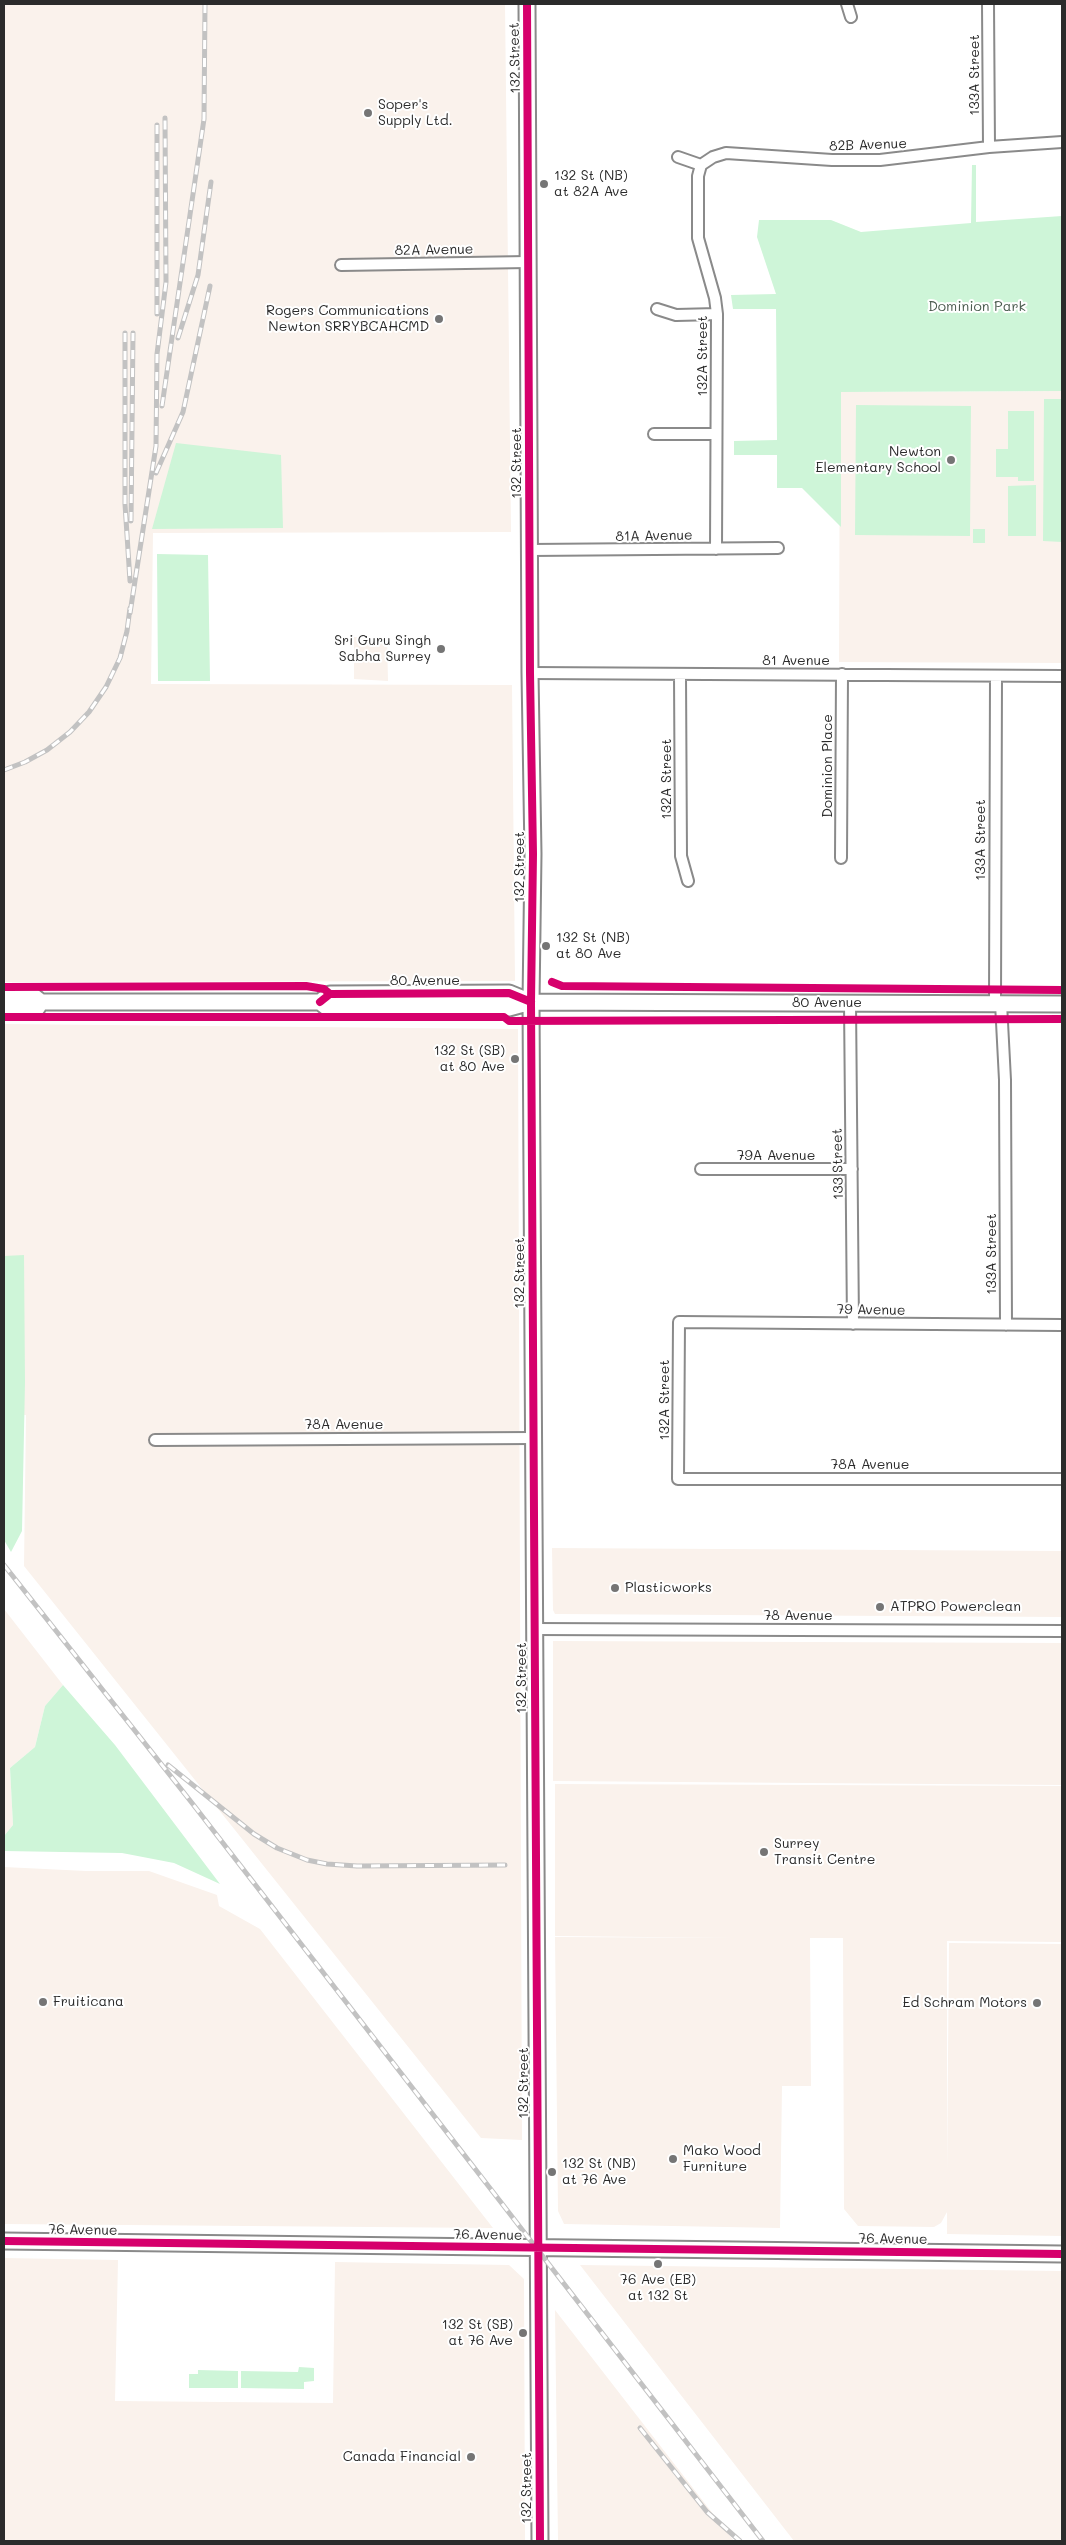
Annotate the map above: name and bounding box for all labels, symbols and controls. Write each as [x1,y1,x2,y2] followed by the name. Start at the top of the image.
[506,22,524,94] street label: 132 Street
[967,34,983,116] street label: 133A Street
[378,97,453,130] place label: Soper's Supply Ltd.
[362,107,374,119] marker: Soper's Supply Ltd.
[829,135,907,155] street label: 82B Avenue
[554,168,628,200] place label: 132 St (NB) at 82A Ave
[538,178,550,190] marker: 132 St (NB) at 82A Ave
[394,241,474,259] street label: 82A Avenue
[928,299,1026,315] park label: Dominion Park
[266,303,429,336] place label: Rogers Communications Newton SRRYBCAHCMD
[433,313,445,325] marker: Rogers Communications Newton SRRYBCAHCMD
[695,316,711,396] street label: 132A Street
[509,427,525,499] street label: 132 Street
[815,444,941,477] place label: Newton Elementary School
[945,454,957,466] marker: Newton Elementary School
[615,527,693,545] street label: 81A Avenue
[334,633,431,666] place label: Sri Guru Singh Sabha Surrey
[435,643,447,655] marker: Sri Guru Singh Sabha Surrey
[762,653,830,669] street label: 81 Avenue
[820,714,836,818] street label: Dominion Place
[659,739,675,819] street label: 132A Street
[973,799,989,881] street label: 133A Street
[512,831,528,903] street label: 132 Street
[556,930,630,962] place label: 132 St (NB) at 80 Ave
[540,940,552,952] marker: 132 St (NB) at 80 Ave
[390,973,460,989] street label: 80 Avenue
[792,995,862,1011] street label: 80 Avenue
[434,1043,505,1076] place label: 132 St (SB) at 80 Ave
[509,1053,521,1065] marker: 132 St (SB) at 80 Ave
[829,1128,847,1200] street label: 133 Street
[737,1148,815,1164] street label: 79A Avenue
[984,1213,1000,1295] street label: 133A Street
[512,1237,528,1309] street label: 132 Street
[836,1301,906,1319] street label: 79 Avenue
[657,1360,673,1440] street label: 132A Street
[305,1417,383,1433] street label: 78A Avenue
[831,1457,909,1473] street label: 78A Avenue
[625,1580,712,1596] place label: Plasticworks
[609,1582,621,1594] marker: Plasticworks
[890,1599,1021,1615] place label: ATPRO Powerclean
[874,1601,886,1613] marker: ATPRO Powerclean
[763,1608,833,1624] street label: 78 Avenue
[514,1642,530,1714] street label: 132 Street
[774,1836,875,1868] place label: Surrey Transit Centre
[758,1846,770,1858] marker: Surrey Transit Centre
[53,1994,124,2010] place label: Fruiticana
[902,1995,1027,2011] place label: Ed Schram Motors
[37,1996,49,2008] marker: Fruiticana
[1031,1997,1043,2009] marker: Ed Schram Motors
[516,2047,532,2119] street label: 132 Street
[683,2143,761,2176] place label: Mako Wood Furniture
[667,2153,679,2165] marker: Mako Wood Furniture
[562,2156,636,2188] place label: 132 St (NB) at 76 Ave
[546,2166,558,2178] marker: 132 St (NB) at 76 Ave
[48,2221,118,2239] street label: 76 Avenue
[453,2226,523,2244] street label: 76 Avenue
[858,2230,928,2248] street label: 76 Avenue
[652,2258,664,2270] marker: 76 Ave (EB) at 132 St
[620,2272,696,2304] place label: 76 Ave (EB) at 132 St
[442,2317,513,2350] place label: 132 St (SB) at 76 Ave
[517,2327,529,2339] marker: 132 St (SB) at 76 Ave
[343,2449,461,2465] place label: Canada Financial
[465,2451,477,2463] marker: Canada Financial
[519,2452,535,2524] street label: 132 Street

